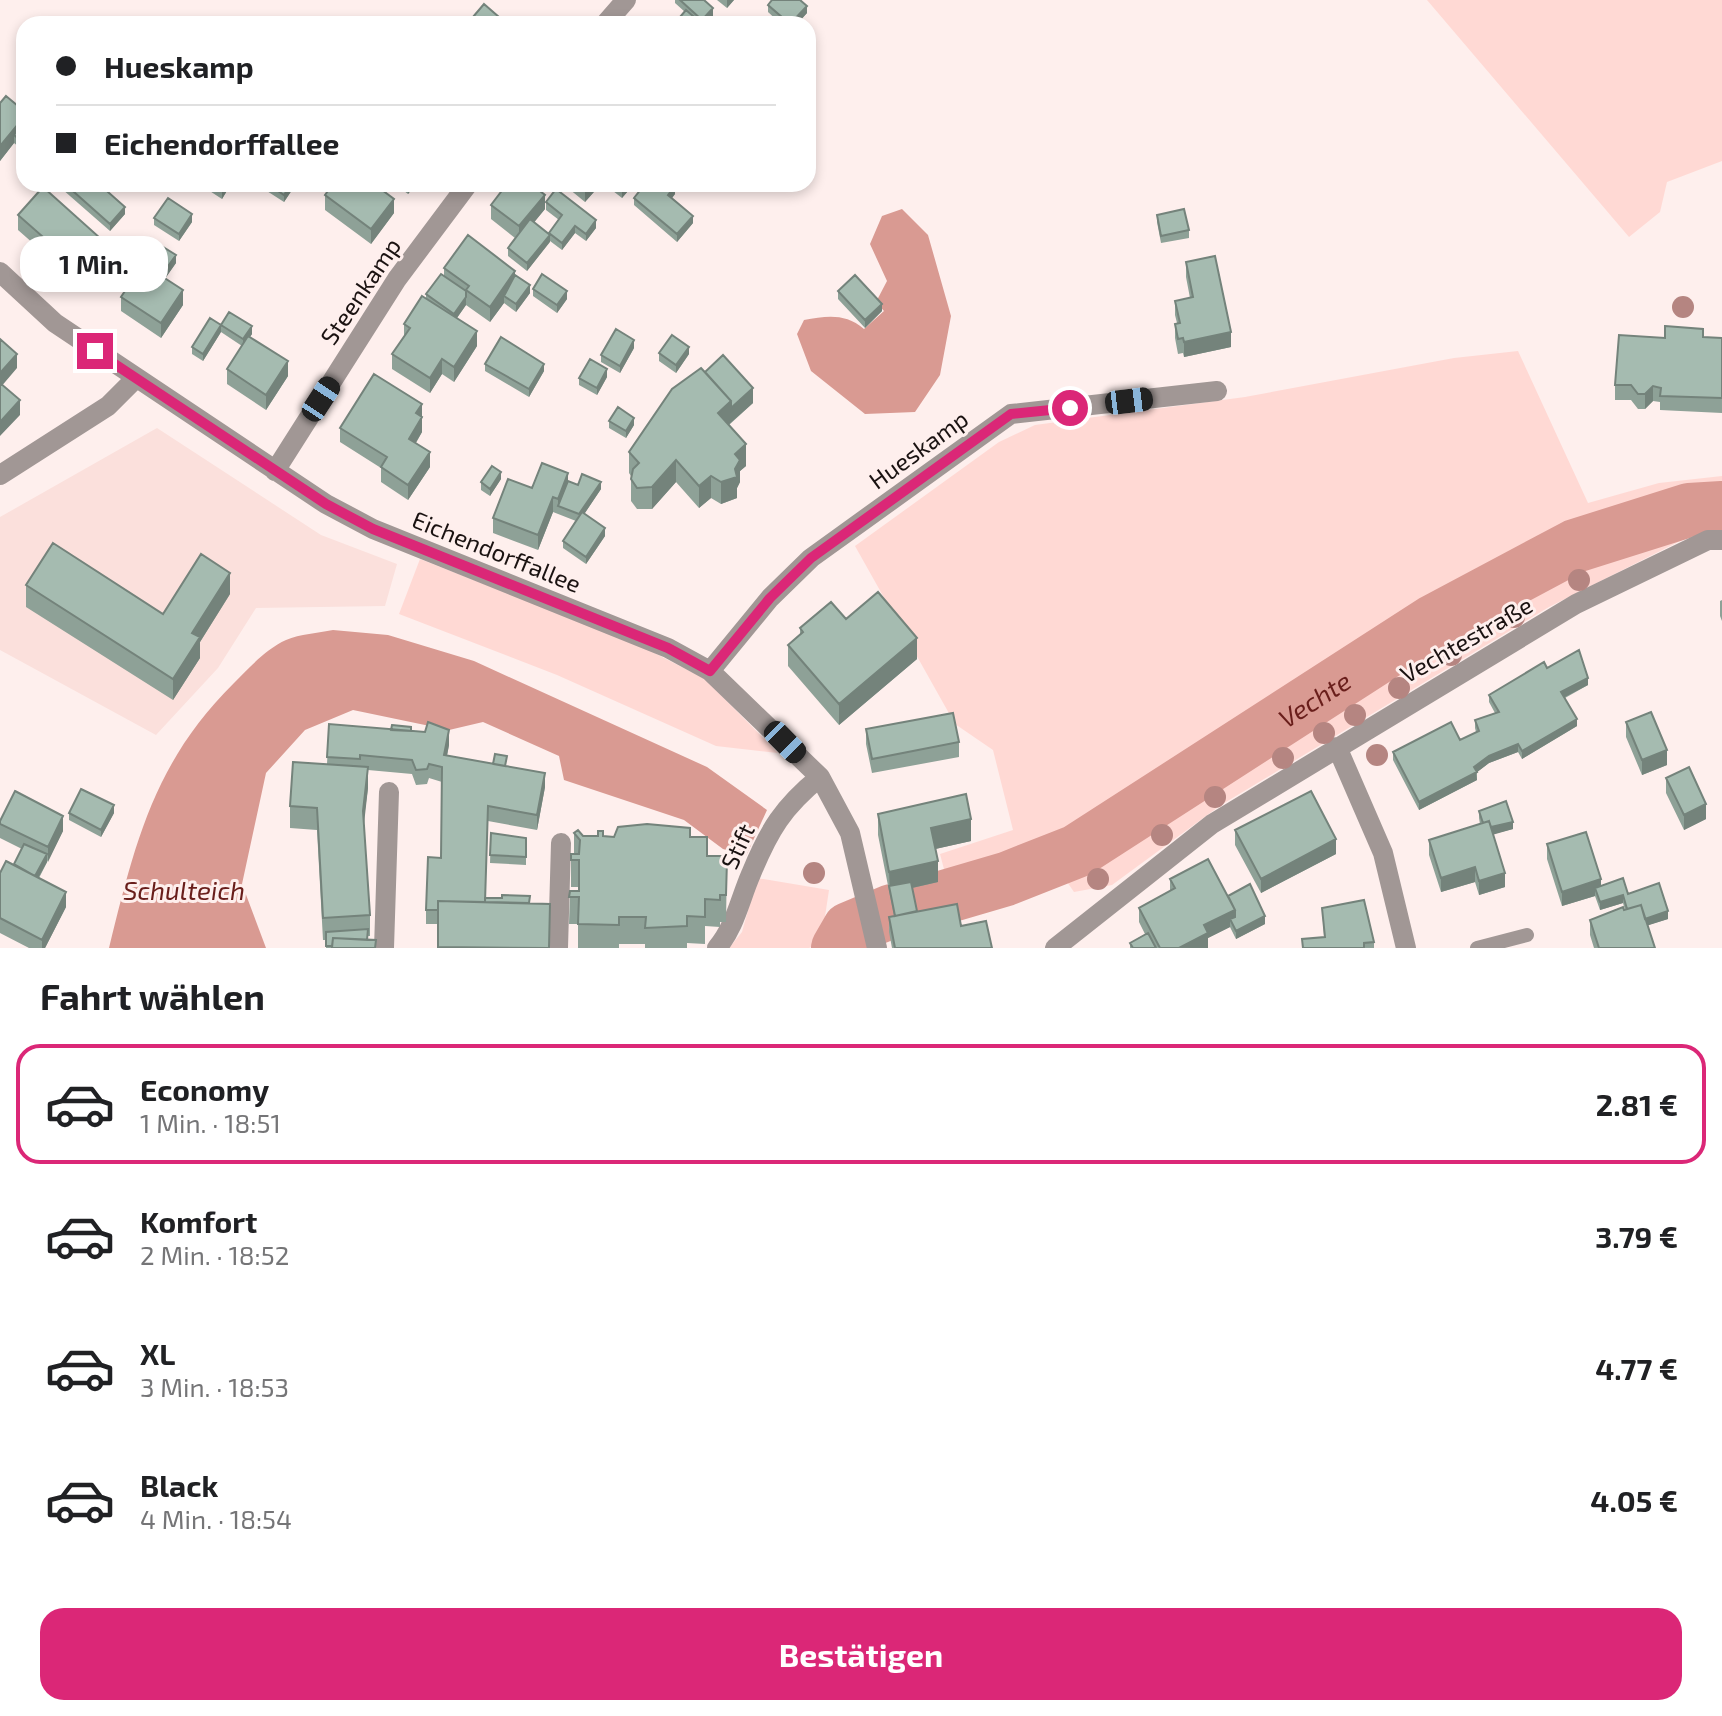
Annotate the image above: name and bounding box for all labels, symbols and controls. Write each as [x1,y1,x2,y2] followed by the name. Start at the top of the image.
[104,48,254,84] text: Hueskamp
[104,125,340,161] text: Eichendorffallee
[314,232,406,350] street label: Steenkamp
[21,235,169,291] callout: 1 Min.
[59,248,129,279] text: 1 Min.
[77,333,113,369] route end
[298,372,344,426] car
[1104,386,1154,416] car
[1052,390,1088,426] route start
[863,403,973,495] street label: Hueskamp
[408,504,586,598] street label: Eichendorffallee
[1395,590,1537,688] street label: Vechtestraße
[1272,664,1356,733] water label: Vechte
[760,717,810,767] car
[714,819,760,873] street label: Stift
[123,874,245,905] water label: Schulteich
[40,974,265,1017] text: Fahrt wählen
[44,1068,116,1140] icon: car
[140,1071,269,1107] text: Economy
[1596,1086,1678,1122] text: 2.81 €
[140,1107,281,1138] text: 1 Min. · 18:51
[44,1200,116,1272] icon: car
[140,1203,257,1239] text: Komfort
[1595,1218,1678,1254] text: 3.79 €
[140,1239,289,1270] text: 2 Min. · 18:52
[44,1332,116,1404] icon: car
[140,1335,175,1371] text: XL
[1595,1350,1678,1386] text: 4.77 €
[140,1371,289,1402] text: 3 Min. · 18:53
[44,1464,116,1536] icon: car
[140,1467,218,1503] text: Black
[1590,1482,1678,1518] text: 4.05 €
[140,1503,292,1534] text: 4 Min. · 18:54
[40,1608,1682,1700] button: Bestätigen

